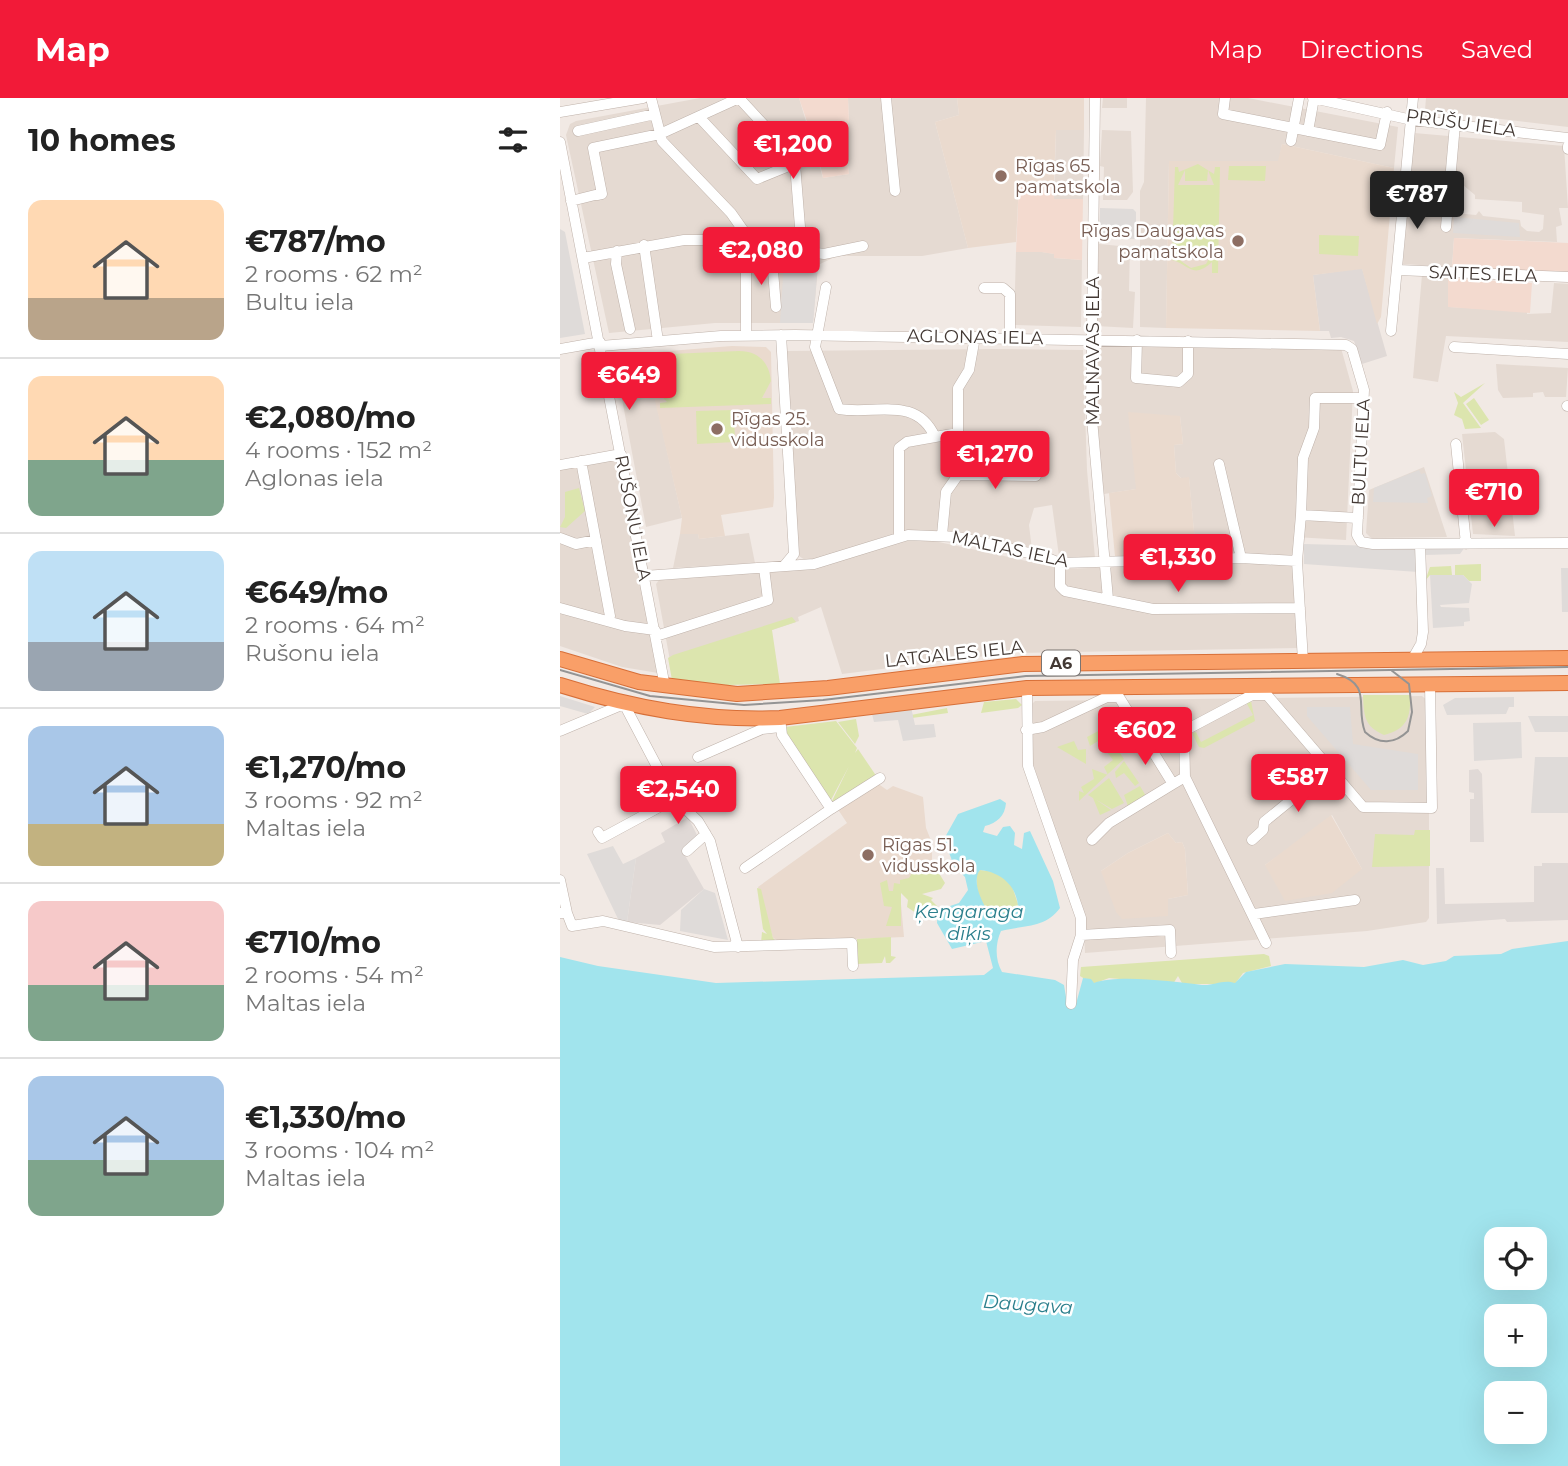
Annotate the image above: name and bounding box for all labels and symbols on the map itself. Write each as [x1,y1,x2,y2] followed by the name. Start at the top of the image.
[1404,104,1518,142] street label: PRŪŠU IELA
[736,122,850,181] pin: €1,200
[1015,155,1121,198] place label: Rīgas 65. pamatskola
[993,168,1009,184] marker: Rīgas 65. pamatskola
[1376,172,1458,231] pin: €787
[1081,220,1224,263] place label: Rīgas Daugavas pamatskola
[704,228,818,287] pin: €2,080
[1230,233,1246,249] marker: Rīgas Daugavas pamatskola
[1428,261,1538,287] street label: SAITES IELA
[1082,276,1104,426] street label: MALNAVAS IELA
[907,325,1043,349] street label: AGLONAS IELA
[588,352,670,412] pin: €649
[1347,398,1375,506] street label: BULTU IELA
[731,408,825,451] place label: Rīgas 25. vidusskola
[709,421,725,437] marker: Rīgas 25. vidusskola
[938,432,1052,491] pin: €1,270
[610,453,656,583] street label: RUŠONU IELA
[1453,470,1535,529] pin: €710
[950,526,1070,572] street label: MALTAS IELA
[1121,534,1235,594] pin: €1,330
[884,636,1024,672] street label: LATGALES IELA
[1042,650,1080,676] road number: A6
[1104,708,1186,767] pin: €602
[1257,754,1339,814] pin: €587
[621,766,735,826] pin: €2,540
[882,834,976,877] place label: Rīgas 51. vidusskola
[860,847,876,863] marker: Rīgas 51. vidusskola
[914,900,1024,946] water label: Ķengaraga dīķis
[982,1290,1074,1319] water label: Daugava

